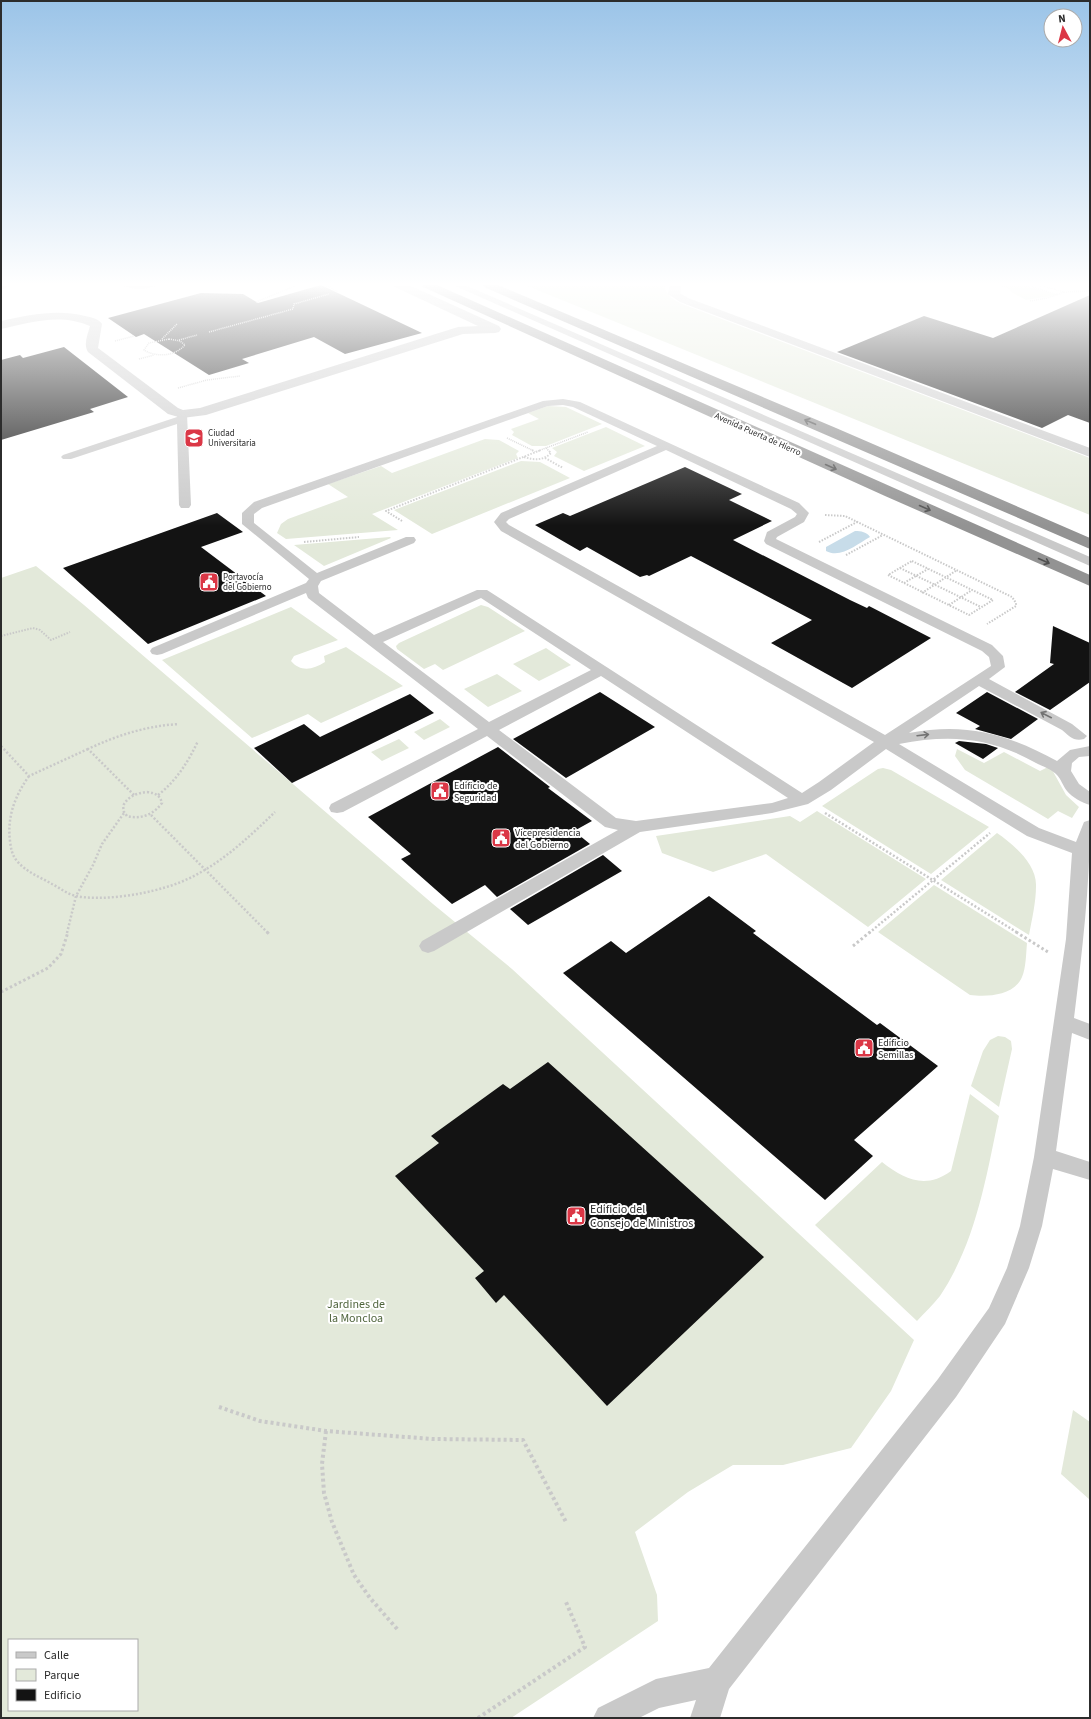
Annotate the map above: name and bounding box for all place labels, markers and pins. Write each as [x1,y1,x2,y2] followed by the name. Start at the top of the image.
[183,427,205,449] school or university icon: Ciudad Universitaria
[208,427,256,450] place label: Ciudad Universitaria
[198,571,220,593] public building icon: Portavocía del Gobierno
[223,571,272,594] place label: Portavocía del Gobierno
[454,779,498,805] place label: Edificio de Seguridad
[429,780,451,802] public building icon: Edificio de Seguridad
[515,826,581,852] place label: Vicepresidencia del Gobierno
[490,827,512,849] public building icon: Vicepresidencia del Gobierno
[878,1036,913,1062] place label: Edificio Semillas
[853,1037,875,1059] public building icon: Edificio Semillas
[590,1201,693,1232] place label: Edificio del Consejo de Ministros
[565,1205,587,1227] public building icon: Edificio del Consejo de Ministros

